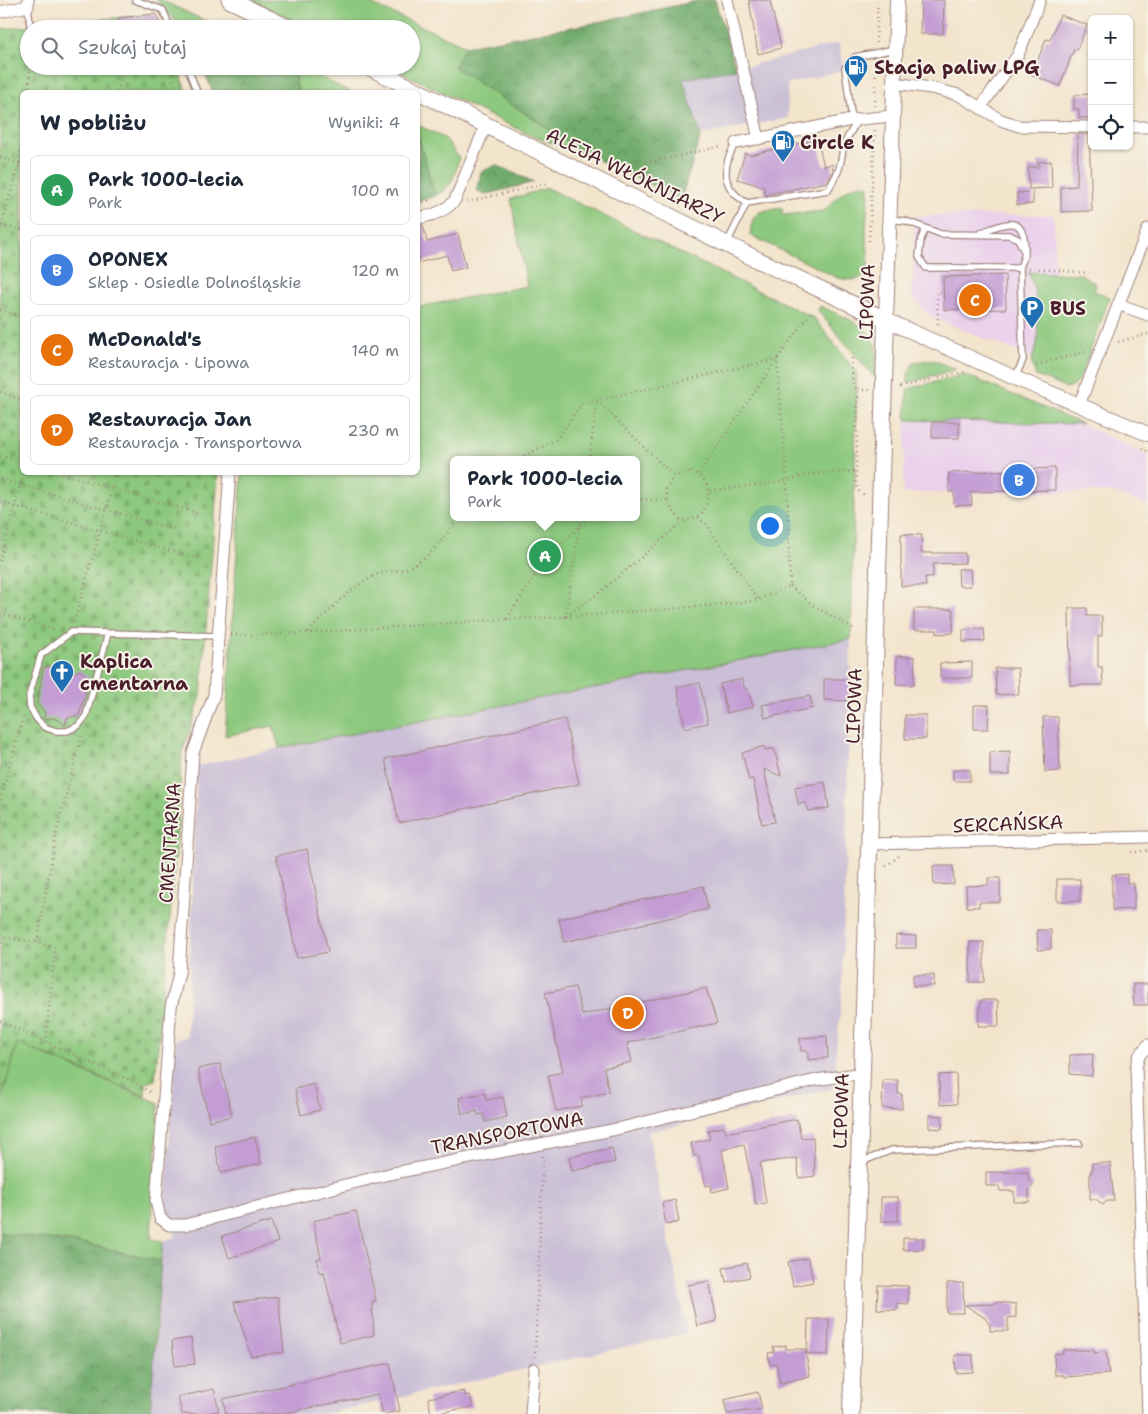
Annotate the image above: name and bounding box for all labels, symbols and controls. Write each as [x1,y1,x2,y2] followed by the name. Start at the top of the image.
[1088,15,1133,150] map controls
[1088,15,1133,60] button: +
[20,20,420,75] search box
[38,34,66,62] icon: search
[78,35,187,60] text: Szukaj tutaj
[843,54,869,88] fuel station icon: Stacja paliw LPG
[874,55,1039,80] place label: Stacja paliw LPG
[1088,60,1133,105] button: −
[1088,105,1133,150] button: locate
[40,109,147,137] text: W pobliżu
[328,112,400,133] text: Wyniki: 4
[542,121,729,230] street label: ALEJA WŁÓKNIARZY
[770,129,796,163] fuel station icon: Circle K
[800,130,874,155] place label: Circle K
[88,167,244,192] text: Park 1000-lecia
[51,180,63,201] text: A
[351,180,399,201] text: 100 m
[88,192,122,213] text: Park
[88,247,168,272] text: OPONEX
[52,260,62,281] text: B
[352,260,399,281] text: 120 m
[853,263,881,341] street label: LIPOWA
[88,272,301,293] text: Sklep · Osiedle Dolnośląskie
[959,281,991,319] pin: C
[1019,295,1045,329] parking icon: BUS
[1050,296,1086,321] place label: BUS
[88,327,201,352] text: McDonald's
[52,340,62,361] text: C
[352,340,399,361] text: 140 m
[88,352,249,373] text: Restauracja · Lipowa
[88,407,252,432] text: Restauracja Jan
[51,420,63,441] text: D
[347,420,399,441] text: 230 m
[88,432,302,453] text: Restauracja · Transportowa
[450,456,640,521] popup
[1003,461,1035,499] pin: B
[467,466,623,491] text: Park 1000-lecia
[467,491,502,512] text: Park
[757,513,783,539] your location
[529,537,561,575] pin: A
[80,649,188,696] place label: Kaplica cmentarna
[49,659,75,693] church icon: Kaplica cmentarna
[840,667,868,745] street label: LIPOWA
[153,782,187,904] street label: CMENTARNA
[952,809,1064,838] street label: SERCAŃSKA
[612,994,644,1032] pin: D
[827,1072,855,1150] street label: LIPOWA
[429,1106,586,1160] street label: TRANSPORTOWA

